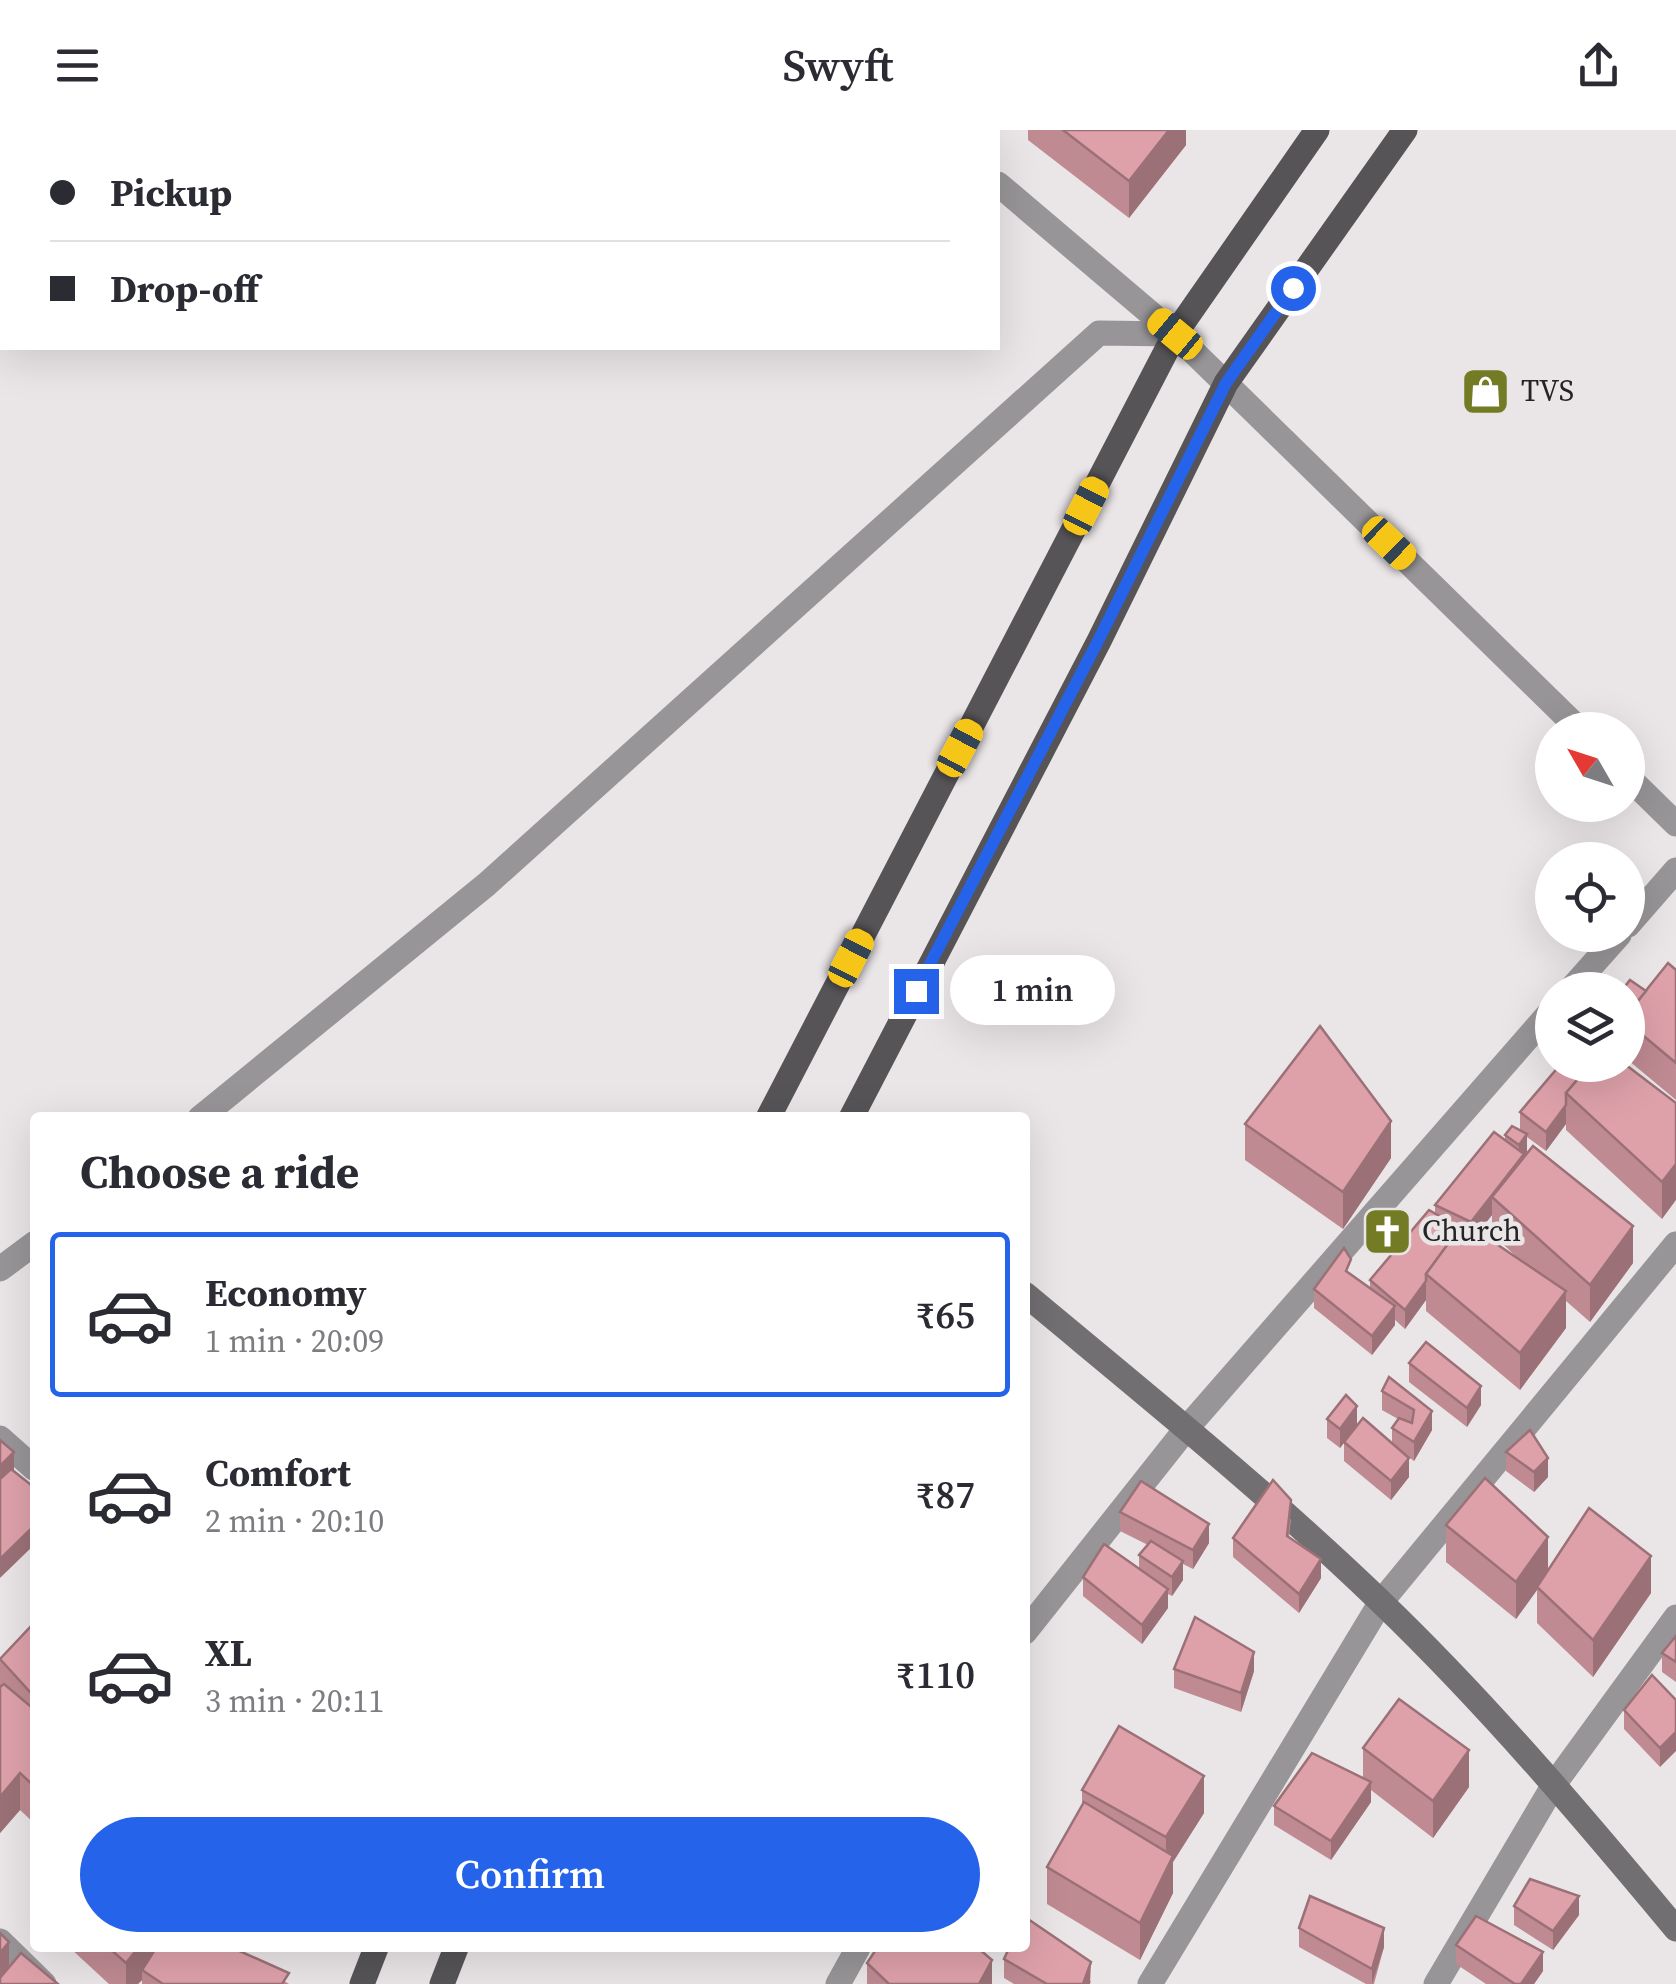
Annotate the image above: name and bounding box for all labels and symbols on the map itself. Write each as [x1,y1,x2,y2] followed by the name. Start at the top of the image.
[1271,266,1316,311] route start
[1142,303,1208,365] car
[1460,365,1512,417] shop icon: TVS
[1521,370,1574,411] place label: TVS
[1059,472,1113,540] car
[1357,511,1421,575] car
[1535,712,1645,822] north arrow
[933,714,987,782] car
[824,924,878,992] car
[951,956,1116,1026] callout: 1 min
[894,969,939,1014] route end
[1361,1205,1413,1257] church icon: Church
[1422,1210,1521,1251] place label: Church

